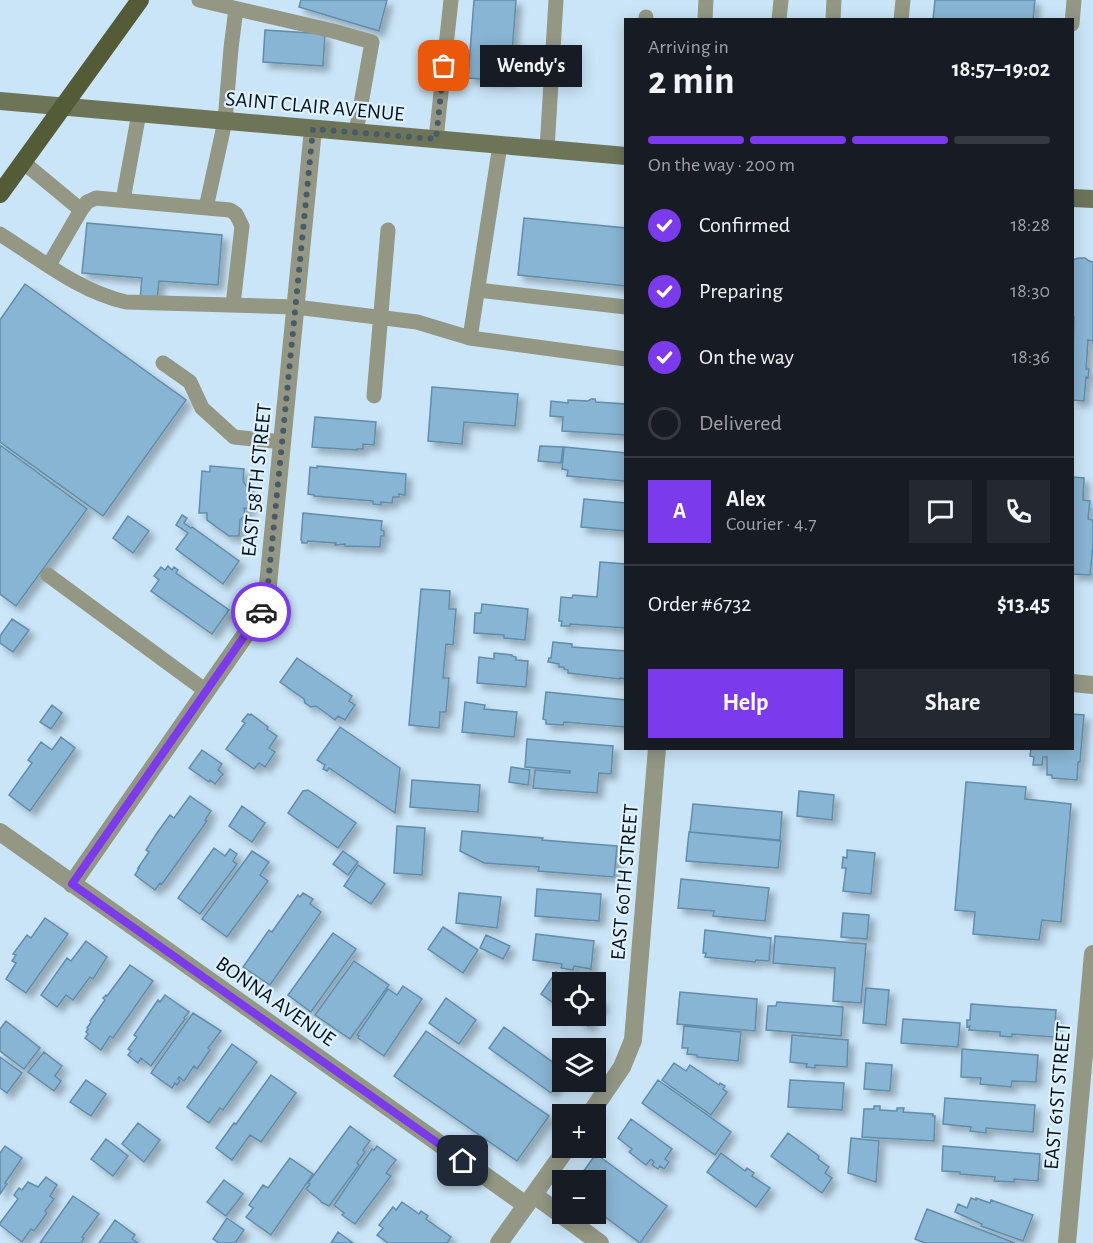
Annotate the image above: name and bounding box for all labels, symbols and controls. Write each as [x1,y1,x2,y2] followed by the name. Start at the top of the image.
[648,37,729,57] text: Arriving in
[418,40,469,91] pin
[480,45,582,87] callout: Wendy's
[427,49,460,82] icon: bag
[497,56,565,76] text: Wendy's
[952,58,1050,80] text: 18:57–19:02
[648,62,735,101] text: 2 min
[225,88,405,125] street label: SAINT CLAIR AVENUE
[648,155,795,175] text: On the way · 200 m
[648,209,681,242] icon: check
[699,214,790,236] text: Confirmed
[1010,215,1050,235] text: 18:28
[648,275,681,308] icon: check
[699,280,783,302] text: Preparing
[1010,281,1050,301] text: 18:30
[648,341,681,374] icon: check
[699,346,794,368] text: On the way
[1011,347,1050,367] text: 18:36
[238,402,275,558] street label: EAST 58TH STREET
[699,412,782,434] text: Delivered
[909,480,972,543] button: chat
[987,480,1050,543] button: phone
[726,488,766,510] text: Alex
[673,500,686,522] text: A
[726,514,817,534] text: Courier · 4.7
[231,582,291,642] courier
[648,593,751,615] text: Order #6732
[997,593,1050,615] text: $13.45
[245,596,278,629] icon: car
[648,669,843,738] button: Help
[855,669,1050,738] button: Share
[607,803,642,961] street label: EAST 60TH STREET
[212,953,339,1050] street label: BONNA AVENUE
[552,972,606,1224] map controls
[552,972,606,1026] button: locate
[1041,1021,1074,1171] street label: EAST 61ST STREET
[552,1038,606,1092] button: layers
[552,1104,606,1158] button: +
[437,1135,488,1186] pin
[446,1144,479,1177] icon: home
[552,1170,606,1224] button: −

